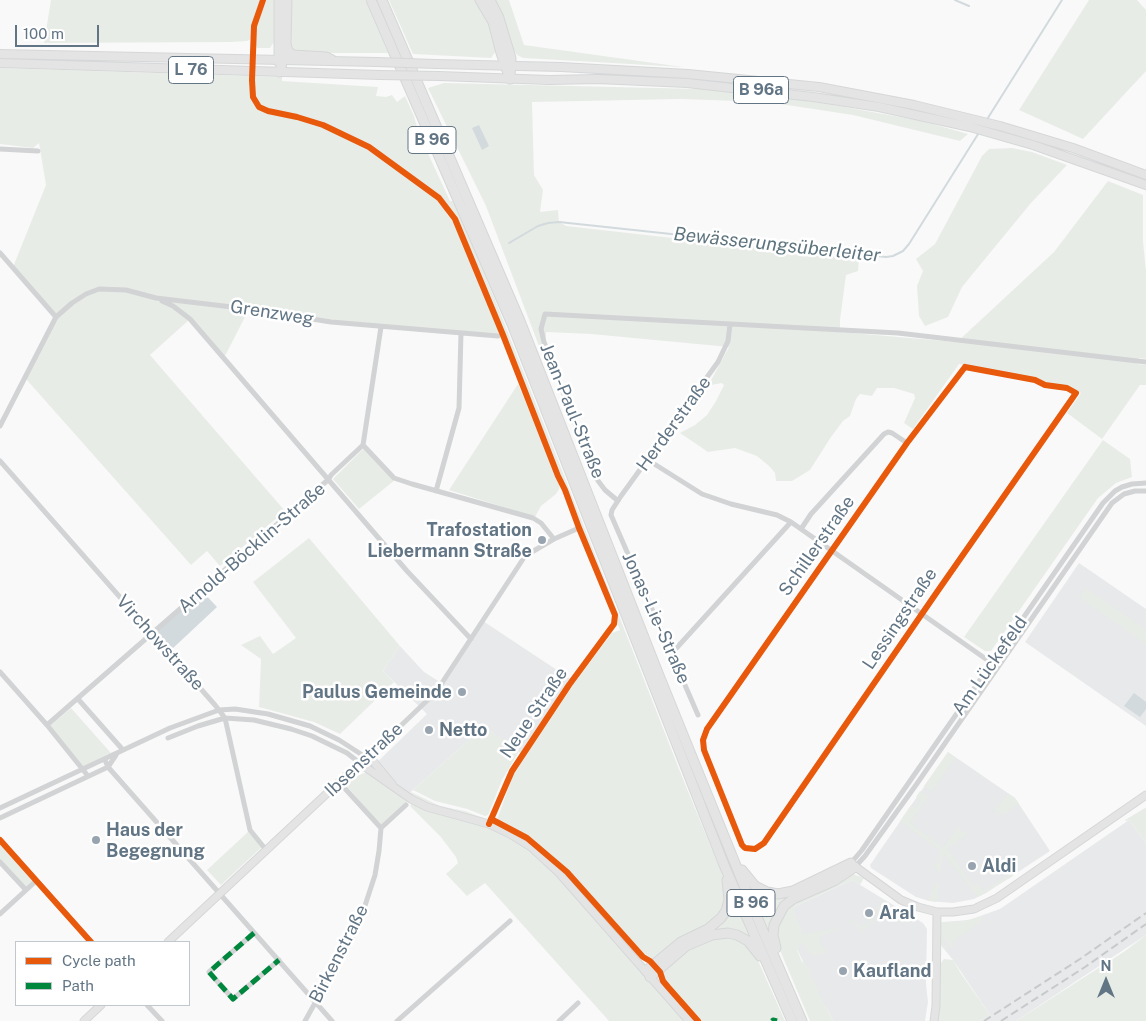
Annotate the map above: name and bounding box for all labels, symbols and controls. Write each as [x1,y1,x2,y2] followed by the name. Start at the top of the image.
[18,15,101,47] scale bar
[23,25,64,42] text: 100 m
[168,56,214,84] road number: L 76
[734,76,788,104] road number: B 96a
[408,126,456,154] road number: B 96
[672,223,882,267] water label: Bewässerungsüberleiter
[229,296,315,330] street label: Grenzweg
[535,340,609,482] street label: Jean-Paul-Straße
[632,372,716,476] street label: Herderstraße
[174,478,330,618] street label: Arnold-Böcklin-Straße
[774,492,860,600] street label: Schillerstraße
[367,519,532,562] place label: Trafostation Liebermann Straße
[536,534,548,546] marker: Trafostation Liebermann Straße
[617,549,695,687] street label: Jonas-Lie-Straße
[858,564,942,674] street label: Lessingstraße
[112,591,208,695] street label: Virchowstraße
[948,612,1032,720] street label: Am Lückefeld
[496,664,572,762] street label: Neue Straße
[302,681,452,703] place label: Paulus Gemeinde
[456,686,468,698] marker: Paulus Gemeinde
[321,718,407,802] street label: Ibsenstraße
[439,719,487,741] place label: Netto
[423,724,435,736] marker: Netto
[106,819,205,862] place label: Haus der Begegnung
[90,834,102,846] marker: Haus der Begegnung
[982,855,1016,877] place label: Aldi
[966,860,978,872] marker: Aldi
[727,890,775,916] road number: B 96
[305,901,373,1007] street label: Birkenstraße
[879,902,915,924] place label: Aral
[863,907,875,919] marker: Aral
[15,941,190,1006] legend
[62,952,136,969] text: Cycle path
[1081,956,1131,1006] north arrow
[1101,958,1111,974] text: N
[853,960,931,982] place label: Kaufland
[837,965,849,977] marker: Kaufland
[62,977,94,994] text: Path

